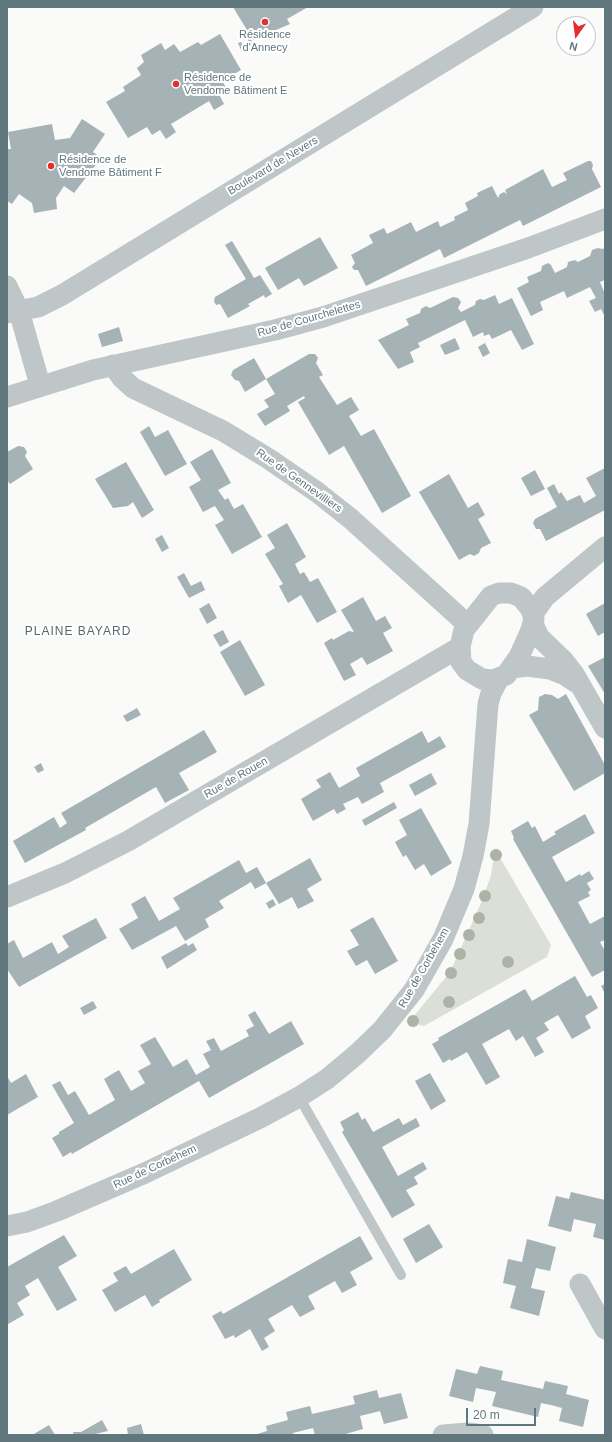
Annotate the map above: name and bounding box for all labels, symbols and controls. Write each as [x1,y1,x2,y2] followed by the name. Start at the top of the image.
[556,16,596,56] north arrow
[260,17,270,27] marker: Résidence d'Annecy
[239,28,291,54] place label: Résidence d'Annecy
[568,40,579,53] text: N
[184,71,287,97] place label: Résidence de Vendome Bâtiment E
[171,79,181,89] marker: Résidence de Vendome Bâtiment E
[226,134,320,198] street label: Boulevard de Nevers
[59,153,162,179] place label: Résidence de Vendome Bâtiment F
[46,161,56,171] marker: Résidence de Vendome Bâtiment F
[256,298,362,340] street label: Rue de Courchelettes
[253,446,345,516] street label: Rue de Gennevilliers
[25,625,131,639] district label: PLAINE BAYARD
[202,755,270,801] street label: Rue de Rouen
[396,926,452,1010] street label: Rue de Corbehem
[111,1142,199,1192] street label: Rue de Corbehem
[468,1400,538,1426] scale bar
[473,1408,500,1422] text: 20 m

